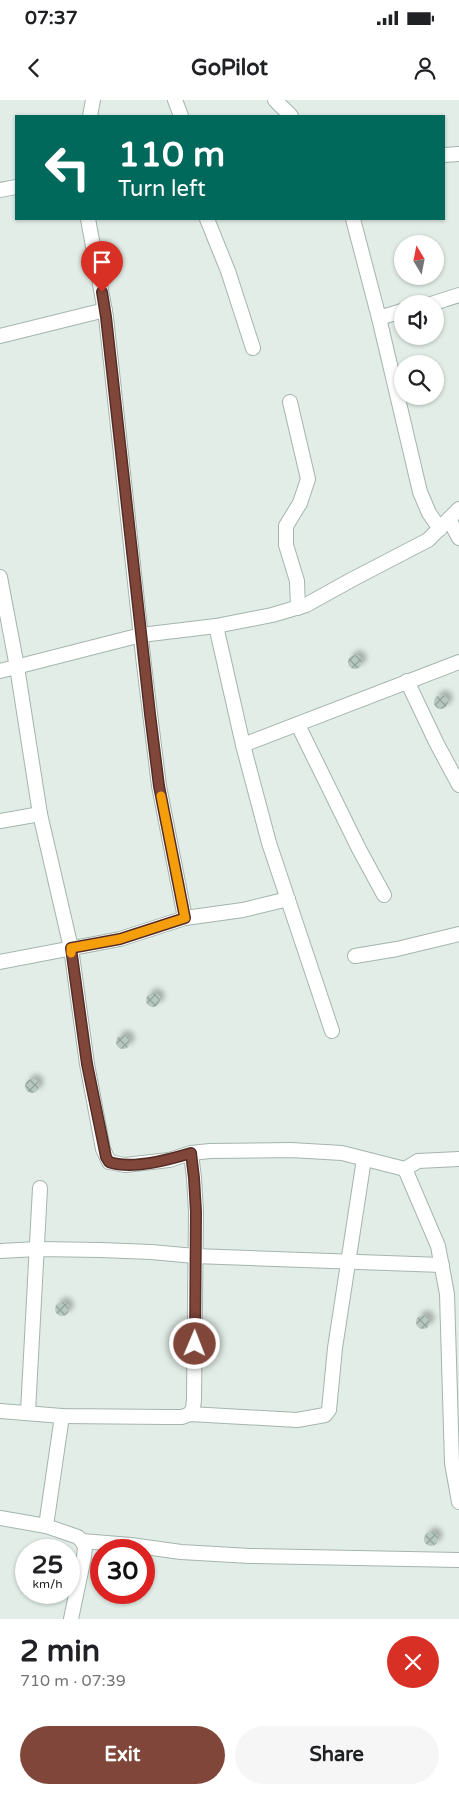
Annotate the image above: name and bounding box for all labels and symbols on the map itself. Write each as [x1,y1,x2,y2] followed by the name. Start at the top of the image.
[394,235,444,285] north arrow
[81,241,123,292] pin
[168,1317,220,1369] position arrow
[90,1539,155,1604] speed limit sign: 30

